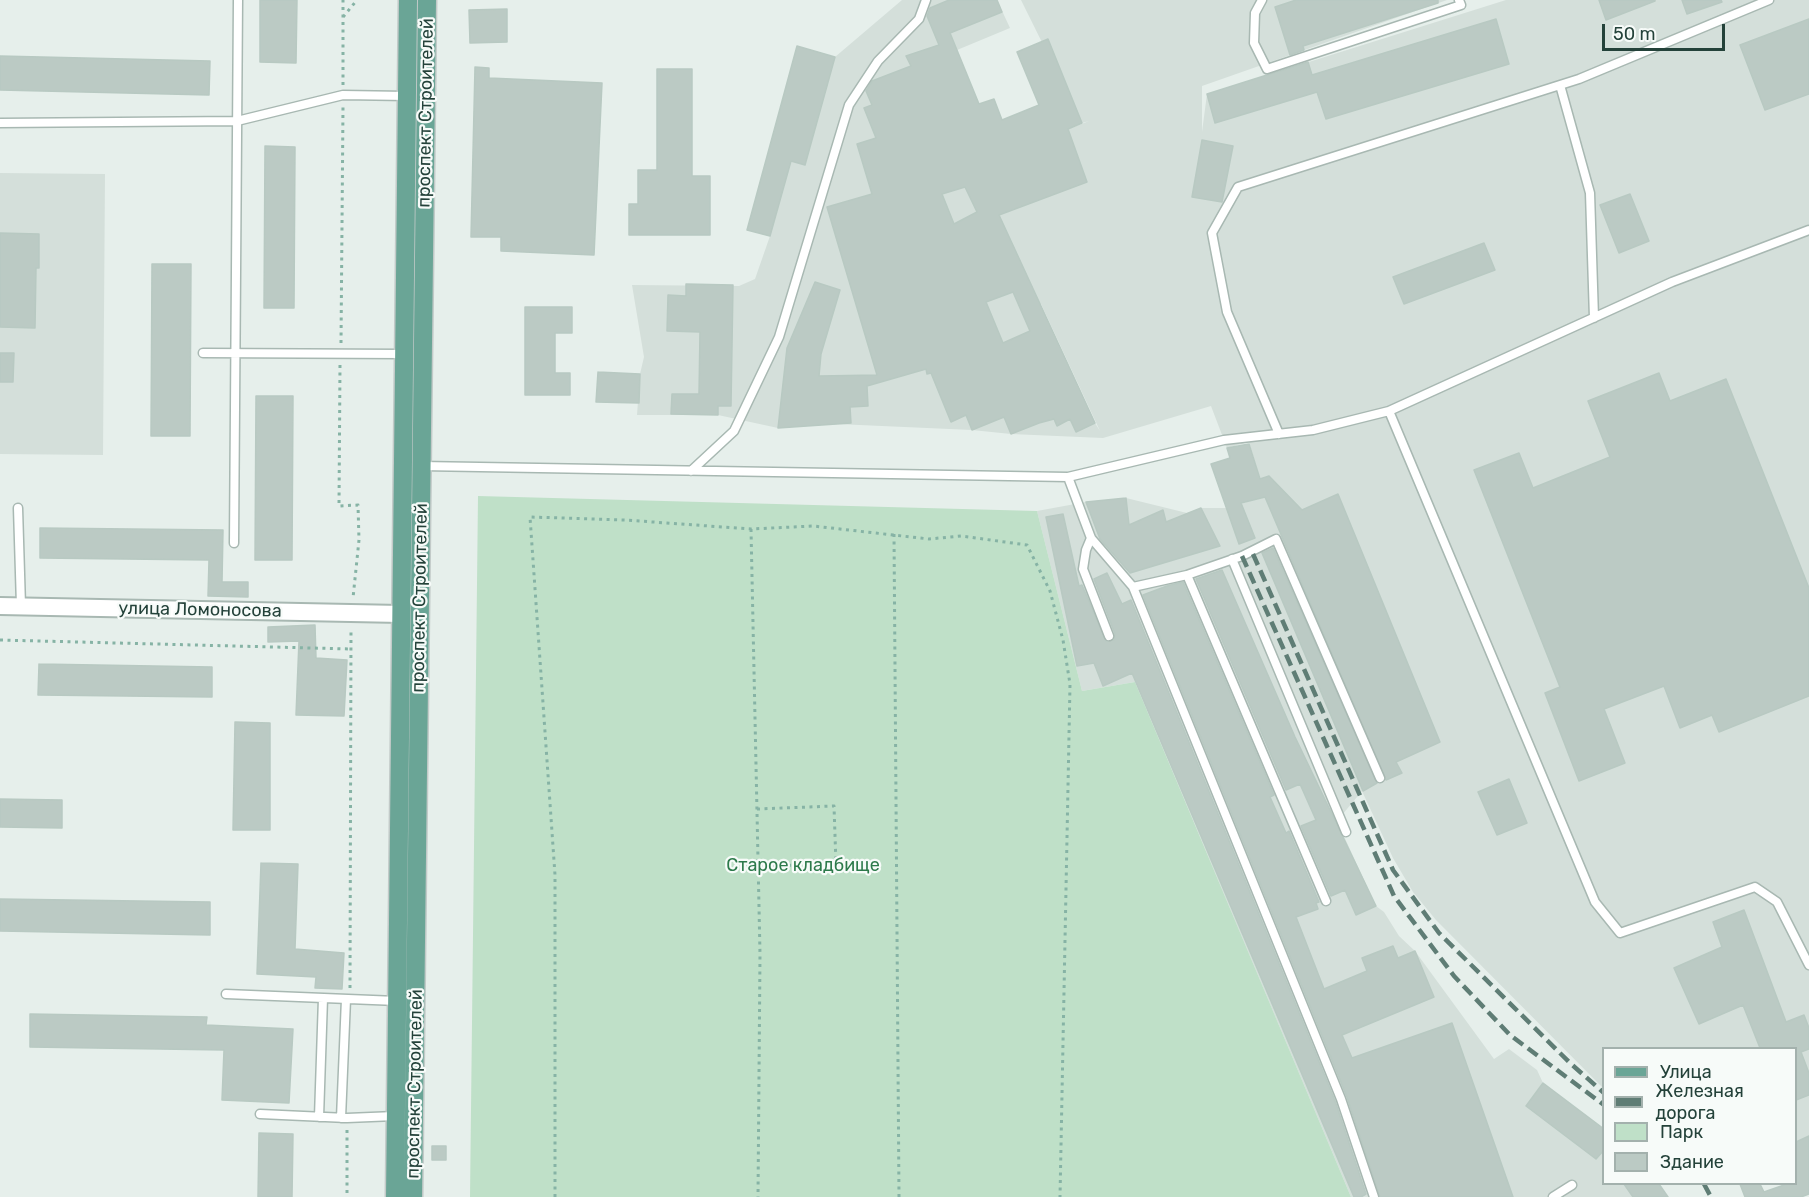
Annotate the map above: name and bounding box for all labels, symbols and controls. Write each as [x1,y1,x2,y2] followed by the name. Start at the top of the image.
[1605,12,1728,50] scale bar
[414,18,438,208] street label: проспект Строителей
[1613,23,1656,45] text: 50 m
[408,503,432,693] street label: проспект Строителей
[118,598,282,622] street label: улица Ломоносова
[726,855,880,877] park label: Старое кладбище
[403,989,427,1179] street label: проспект Строителей
[1602,1047,1797,1185] legend
[1660,1061,1712,1083] text: Улица
[1655,1080,1744,1124] text: Железная дорога
[1660,1121,1703,1143] text: Парк
[1660,1151,1724,1173] text: Здание

